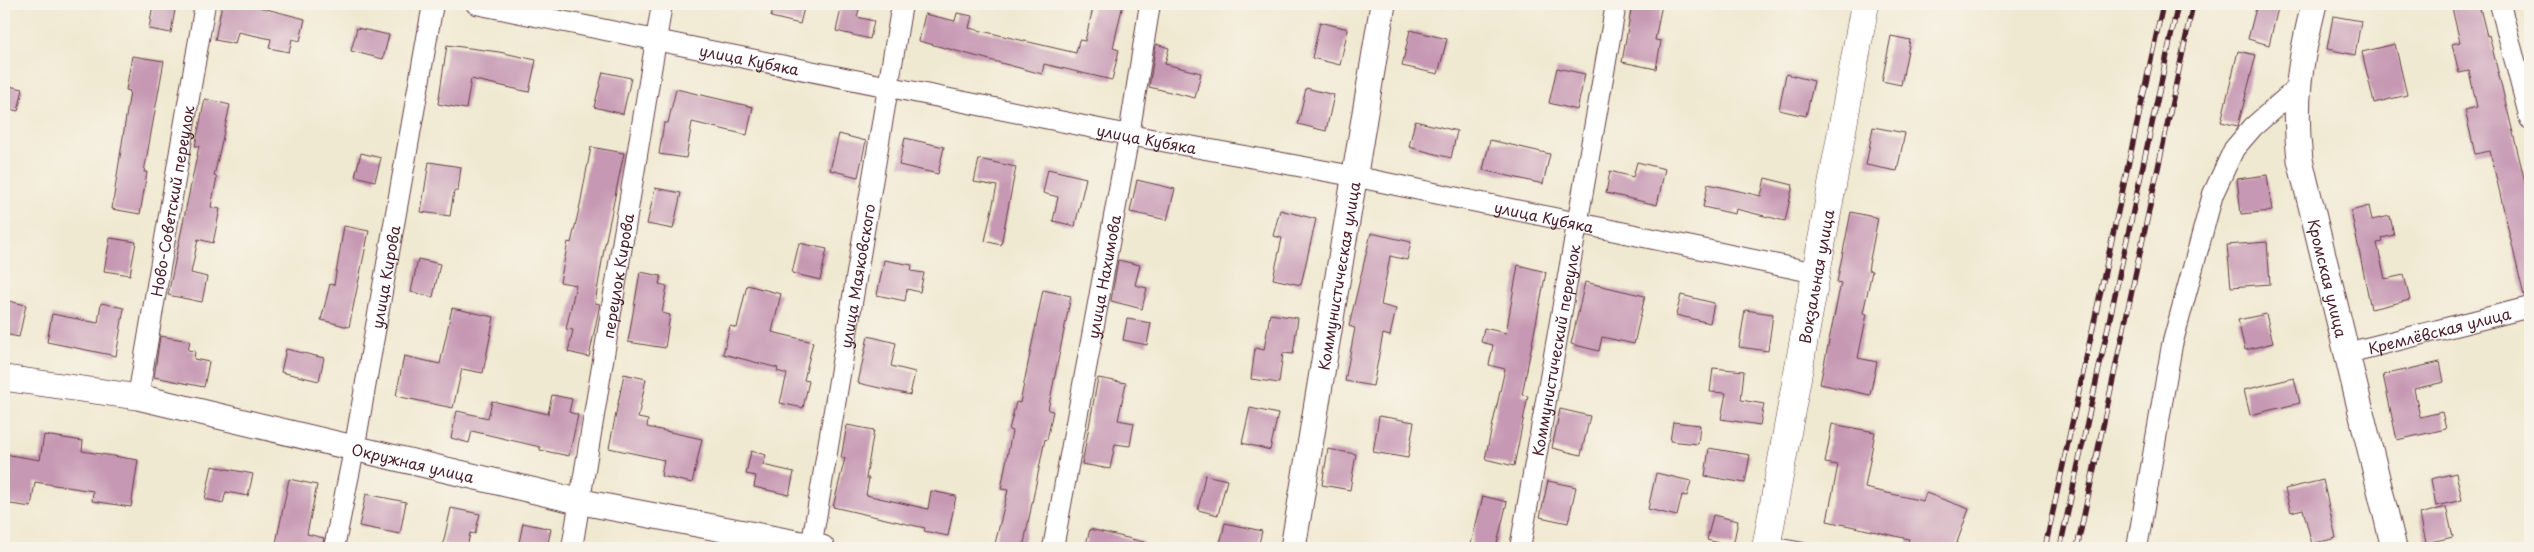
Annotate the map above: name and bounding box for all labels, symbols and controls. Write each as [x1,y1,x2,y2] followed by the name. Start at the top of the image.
[698,38,802,80] street label: улица Кубяка
[144,103,199,298] street label: Ново-Советский переулок
[1095,117,1199,159] street label: улица Кубяка
[1311,179,1365,372] street label: Коммунистическая улица
[1492,194,1597,238] street label: улица Кубяка
[833,202,880,350] street label: улица Маяковского
[1792,207,1839,345] street label: Вокзальная улица
[595,211,639,340] street label: переулок Кирова
[1080,212,1126,340] street label: улица Нахимова
[2303,216,2354,340] street label: Кромская улица
[364,223,405,330] street label: улица Кирова
[1525,242,1585,458] street label: Коммунистический переулок
[2365,301,2514,359] street label: Кремлёвская улица
[350,436,477,488] street label: Окружная улица

